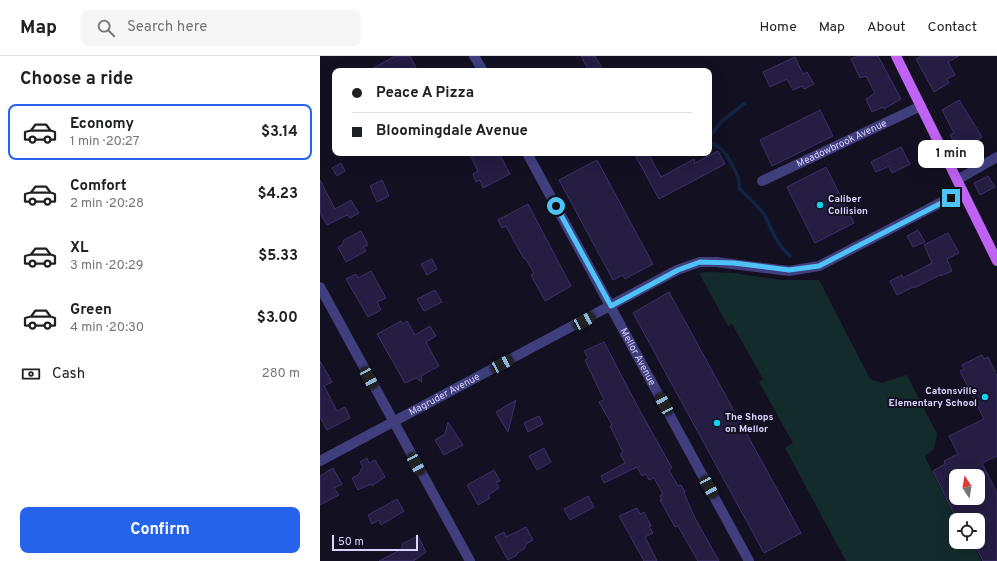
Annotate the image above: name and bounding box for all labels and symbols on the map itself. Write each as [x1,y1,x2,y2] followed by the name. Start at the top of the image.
[794,117,889,170] street label: Meadowbrook Avenue
[918,140,984,168] callout: 1 min
[942,189,960,207] route end
[828,193,868,218] place label: Caliber Collision
[547,197,565,215] route start
[815,200,825,210] marker: Caliber Collision
[571,310,597,332] car
[617,326,659,388] street label: Mellor Avenue
[489,353,515,375] car
[358,365,380,391] car
[407,370,482,419] street label: Magruder Avenue
[888,385,977,410] place label: Catonsville Elementary School
[653,391,675,417] car
[980,392,990,402] marker: Catonsville Elementary School
[725,411,773,436] place label: The Shops on Mellor
[712,418,722,428] marker: The Shops on Mellor
[405,451,427,477] car
[949,469,985,505] north arrow
[698,474,720,500] car
[332,533,418,552] scale bar

